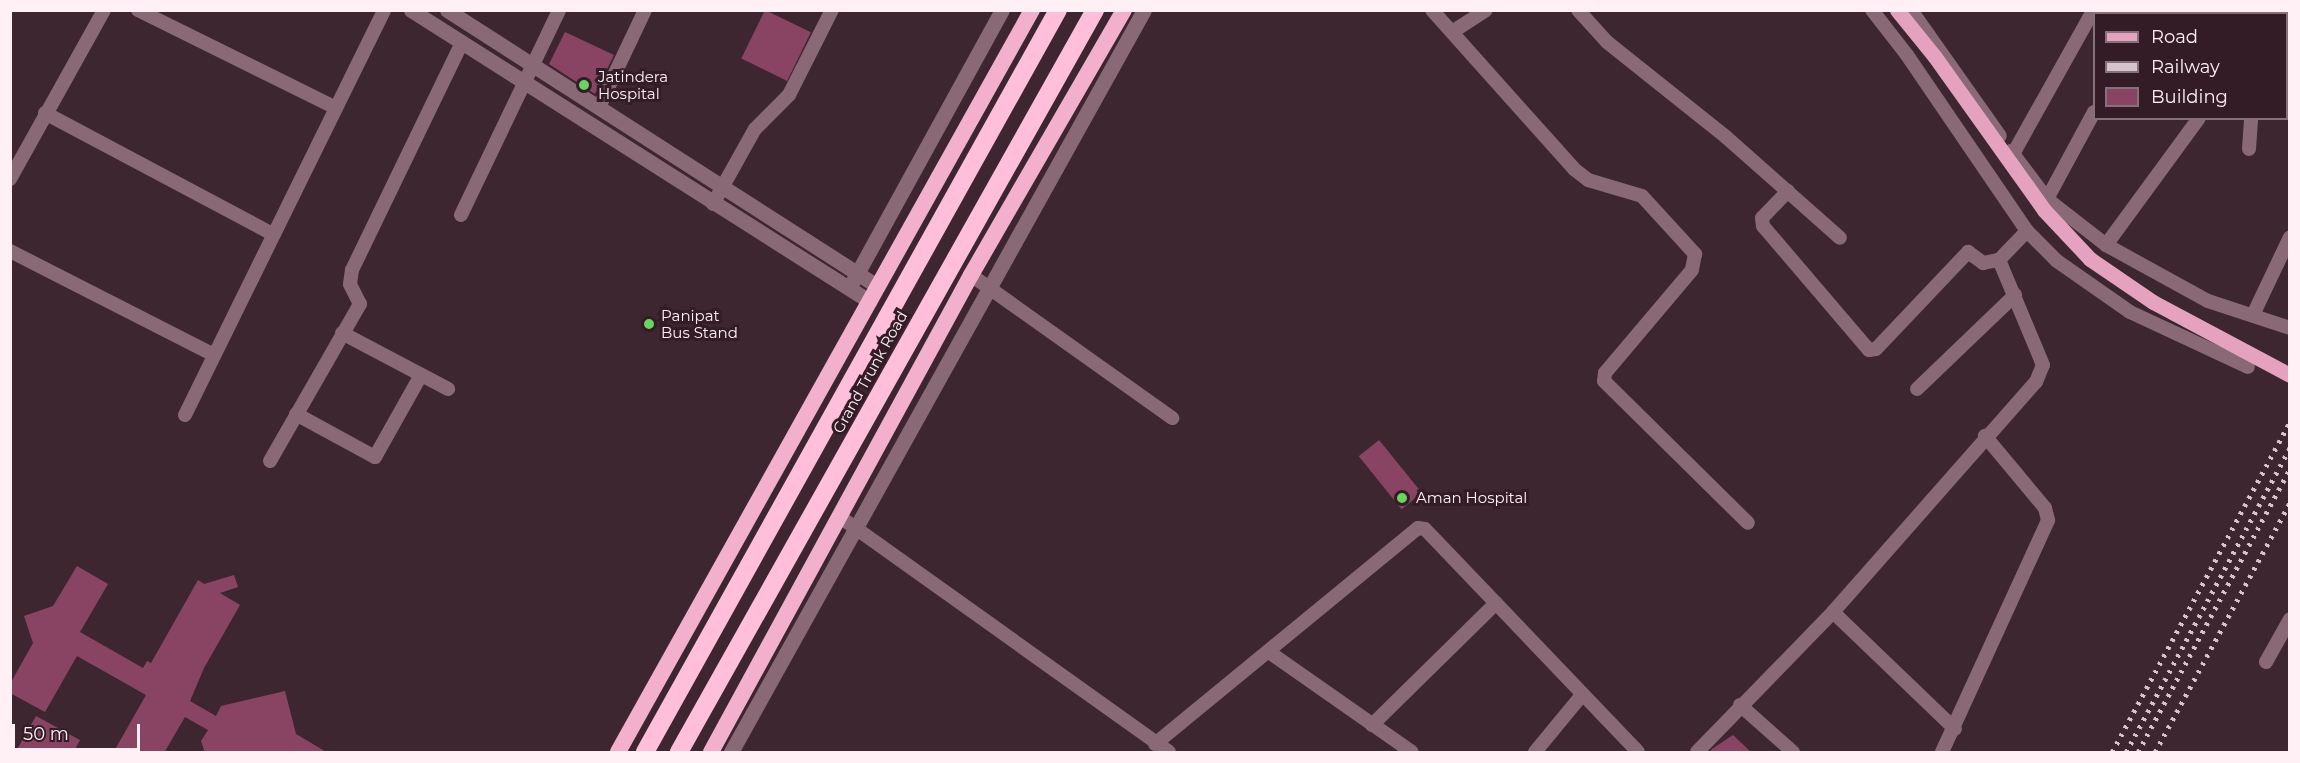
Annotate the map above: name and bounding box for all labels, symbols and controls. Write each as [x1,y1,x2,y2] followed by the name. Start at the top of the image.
[2093,12,2288,120] legend
[2151,26,2198,48] text: Road
[2151,56,2220,78] text: Railway
[598,67,668,102] place label: Jatindera Hospital
[575,76,593,94] marker: Jatindera Hospital
[2151,86,2228,108] text: Building
[661,306,738,341] place label: Panipat Bus Stand
[829,308,911,436] street label: Grand Trunk Road
[642,317,656,331] marker: Panipat Bus Stand
[1393,489,1411,507] marker: Aman Hospital
[1416,489,1527,507] place label: Aman Hospital
[15,712,142,750] scale bar
[23,723,69,745] text: 50 m

